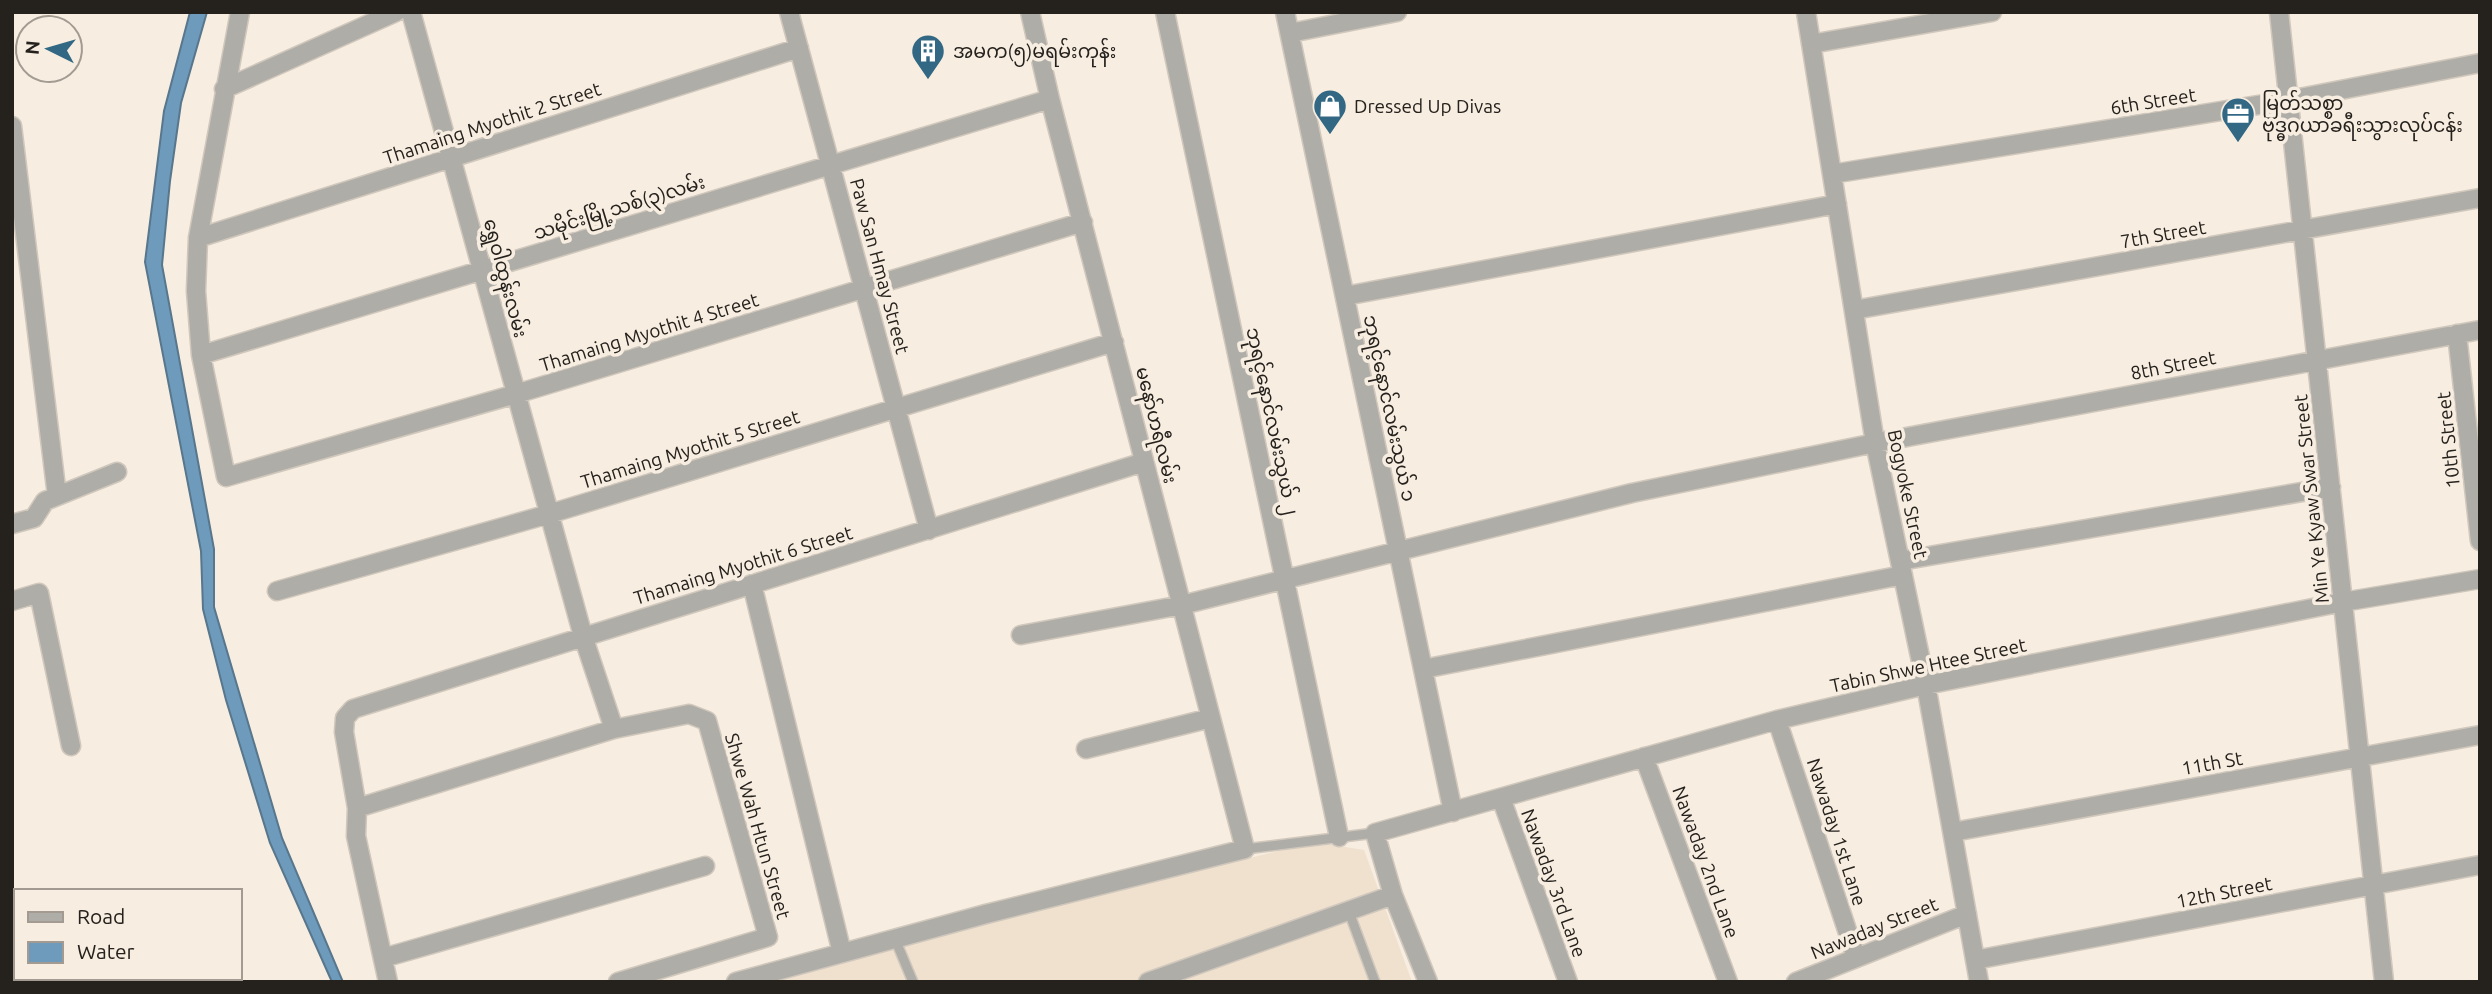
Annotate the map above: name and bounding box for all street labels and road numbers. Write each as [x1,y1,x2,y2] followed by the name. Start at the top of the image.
[380,77,604,169] street label: Thamaing Myothit 2 Street
[2109,83,2198,119] street label: 6th Street
[530,168,709,249] street label: သမိုင်းမြို့သစ်(၃)လမ်း
[846,176,914,357] street label: Paw San Hmay Street
[475,215,535,341] street label: ရွှေဝါထွန်းလမ်း
[2119,216,2208,252] street label: 7th Street
[537,288,762,376] street label: Thamaing Myothit 4 Street
[1354,312,1423,505] street label: ဘုရင့်နောင်လမ်းသွယ် ၁
[1236,325,1307,518] street label: ဘုရင့်နောင်လမ်းသွယ် ၂
[2128,346,2218,384] street label: 8th Street
[1127,364,1185,487] street label: မနော်ဟရီလမ်း
[2432,390,2464,489] street label: 10th Street
[2289,393,2333,604] street label: Min Ye Kyaw Swar Street
[578,405,803,493] street label: Thamaing Myothit 5 Street
[1884,427,1933,561] street label: Bogyoke Street
[631,521,856,609] street label: Thamaing Myothit 6 Street
[1828,633,2029,697] street label: Tabin Shwe Htee Street
[721,731,795,922] street label: Shwe Wah Htun Street
[2180,747,2245,779] street label: 11th St
[1803,755,1871,909] street label: Nawaday 1st Lane
[1668,783,1744,941] street label: Nawaday 2nd Lane
[1517,806,1591,960] street label: Nawaday 3rd Lane
[2174,872,2274,912] street label: 12th Street
[1807,892,1941,964] street label: Nawaday Street

